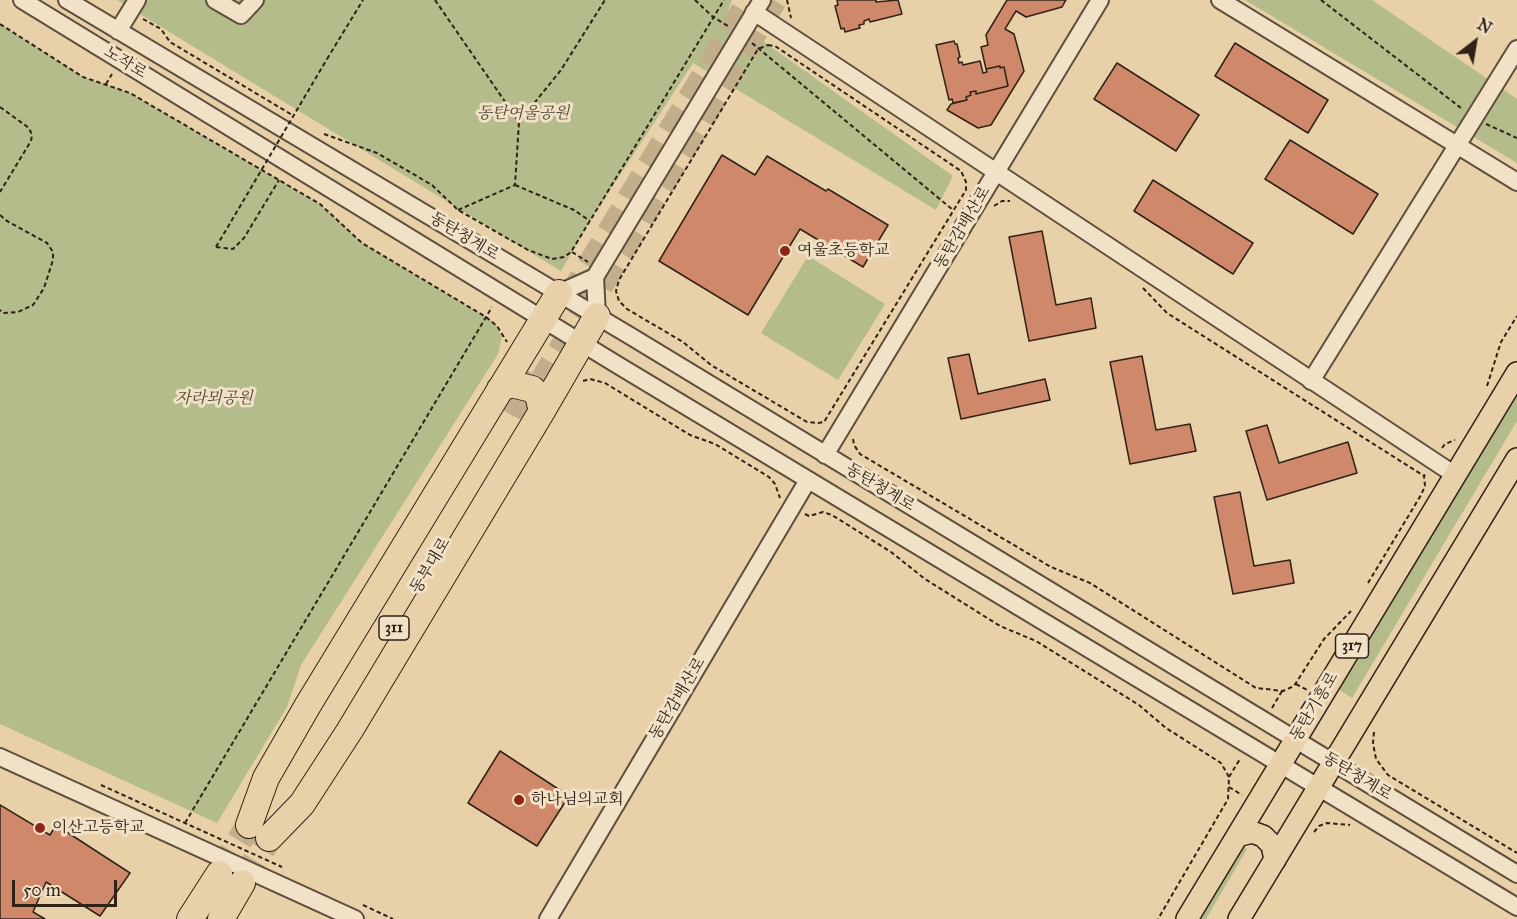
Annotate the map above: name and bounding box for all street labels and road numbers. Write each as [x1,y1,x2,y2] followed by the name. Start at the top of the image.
[100,43,150,83] street label: 노작로
[931,183,995,273] street label: 동탄감배산로
[426,209,502,265] street label: 동탄청계로
[842,460,918,516] street label: 동탄청계로
[407,535,455,597] street label: 동부대로
[379,616,409,640] road number: 311
[1336,634,1368,658] road number: 317
[646,654,710,744] street label: 동탄감배산로
[1287,669,1343,745] street label: 동탄기흥로
[1319,749,1395,805] street label: 동탄청계로

